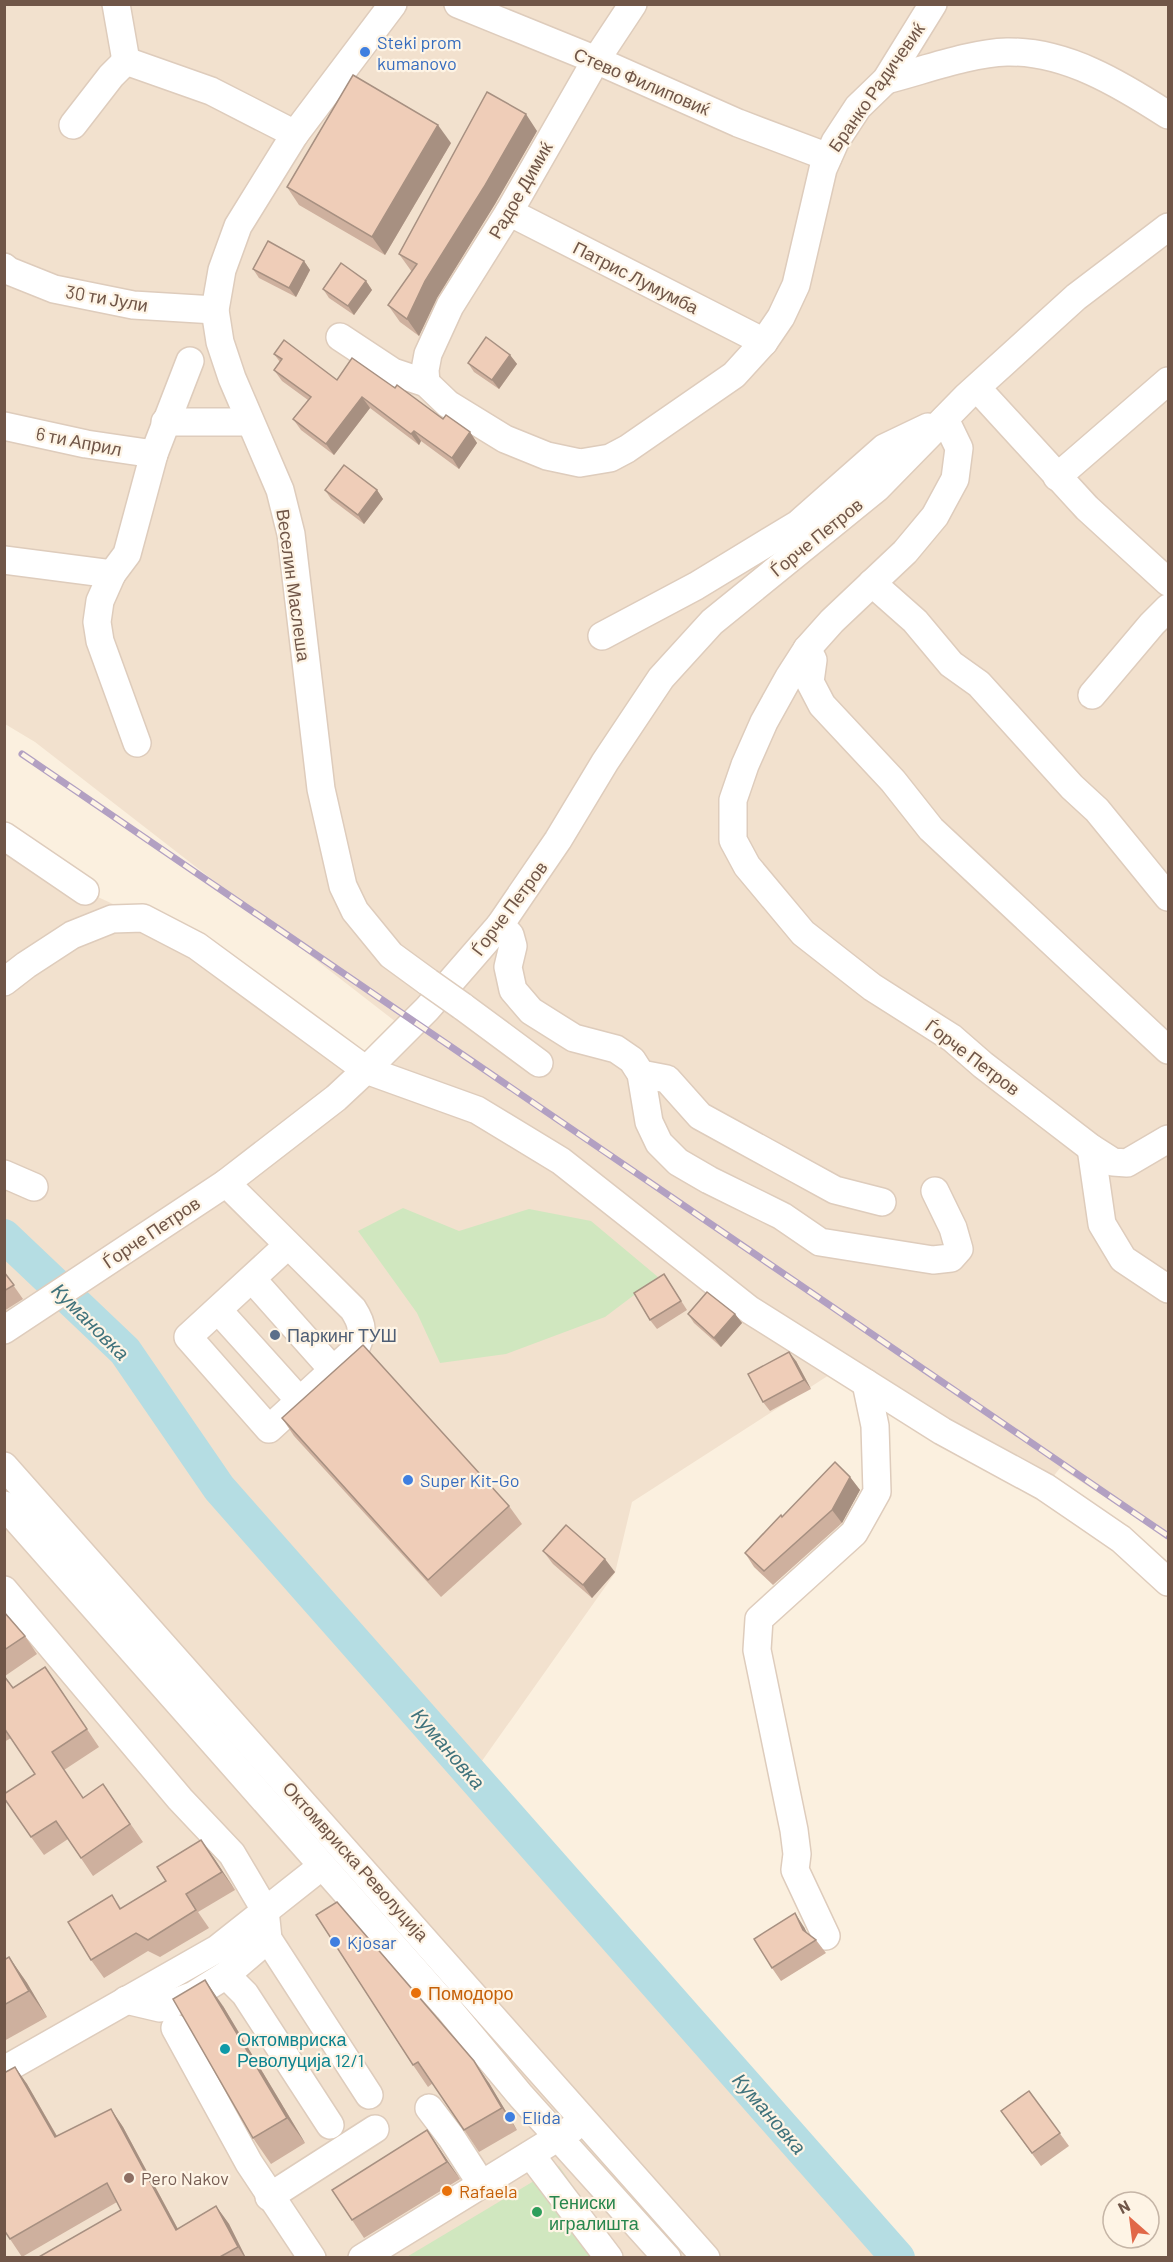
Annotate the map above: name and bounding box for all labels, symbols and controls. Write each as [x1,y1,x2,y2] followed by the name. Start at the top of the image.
[823,18,929,156] street label: Бранко Радичевиќ
[377,31,462,74] place label: Steki prom kumanovo
[571,42,713,120] street label: Стево Филиповиќ
[358,45,372,59] marker: Steki prom kumanovo
[483,138,557,242] street label: Радое Димиќ
[570,236,703,319] street label: Патрис Лумумба
[64,280,150,316] street label: 30 ти Јули
[34,422,124,460] street label: 6 ти Април
[765,493,867,581] street label: Ѓорче Петров
[272,507,316,664] street label: Веселин Маслеша
[466,856,552,960] street label: Ѓорче Петров
[921,1014,1025,1100] street label: Ѓорче Петров
[98,1191,204,1273] street label: Ѓорче Петров
[47,1277,135,1365] water label: Кумановка
[287,1324,397,1346] place label: Паркинг ТУШ
[268,1328,282,1342] marker: Паркинг ТУШ
[420,1469,520,1491] place label: Super Kit-Go
[401,1473,415,1487] marker: Super Kit-Go
[407,1703,491,1793] water label: Кумановка
[279,1777,434,1946] street label: Октомвриска Револуција
[347,1931,397,1953] place label: Kjosar
[328,1935,342,1949] marker: Kjosar
[428,1982,513,2004] place label: Помодоро
[409,1986,423,2000] marker: Помодоро
[237,2028,364,2071] place label: Октомвриска Револуција 12/1
[218,2042,232,2056] marker: Октомвриска Револуција 12/1
[728,2068,812,2158] water label: Кумановка
[522,2106,561,2128] place label: Elida
[503,2110,517,2124] marker: Elida
[141,2167,229,2189] place label: Pero Nakov
[122,2171,136,2185] marker: Pero Nakov
[459,2180,517,2202] place label: Rafaela
[440,2184,454,2198] marker: Rafaela
[1101,2190,1161,2250] north arrow
[549,2191,640,2234] place label: Тениски игралишта
[1115,2195,1133,2217] text: N
[530,2205,544,2219] marker: Тениски игралишта

